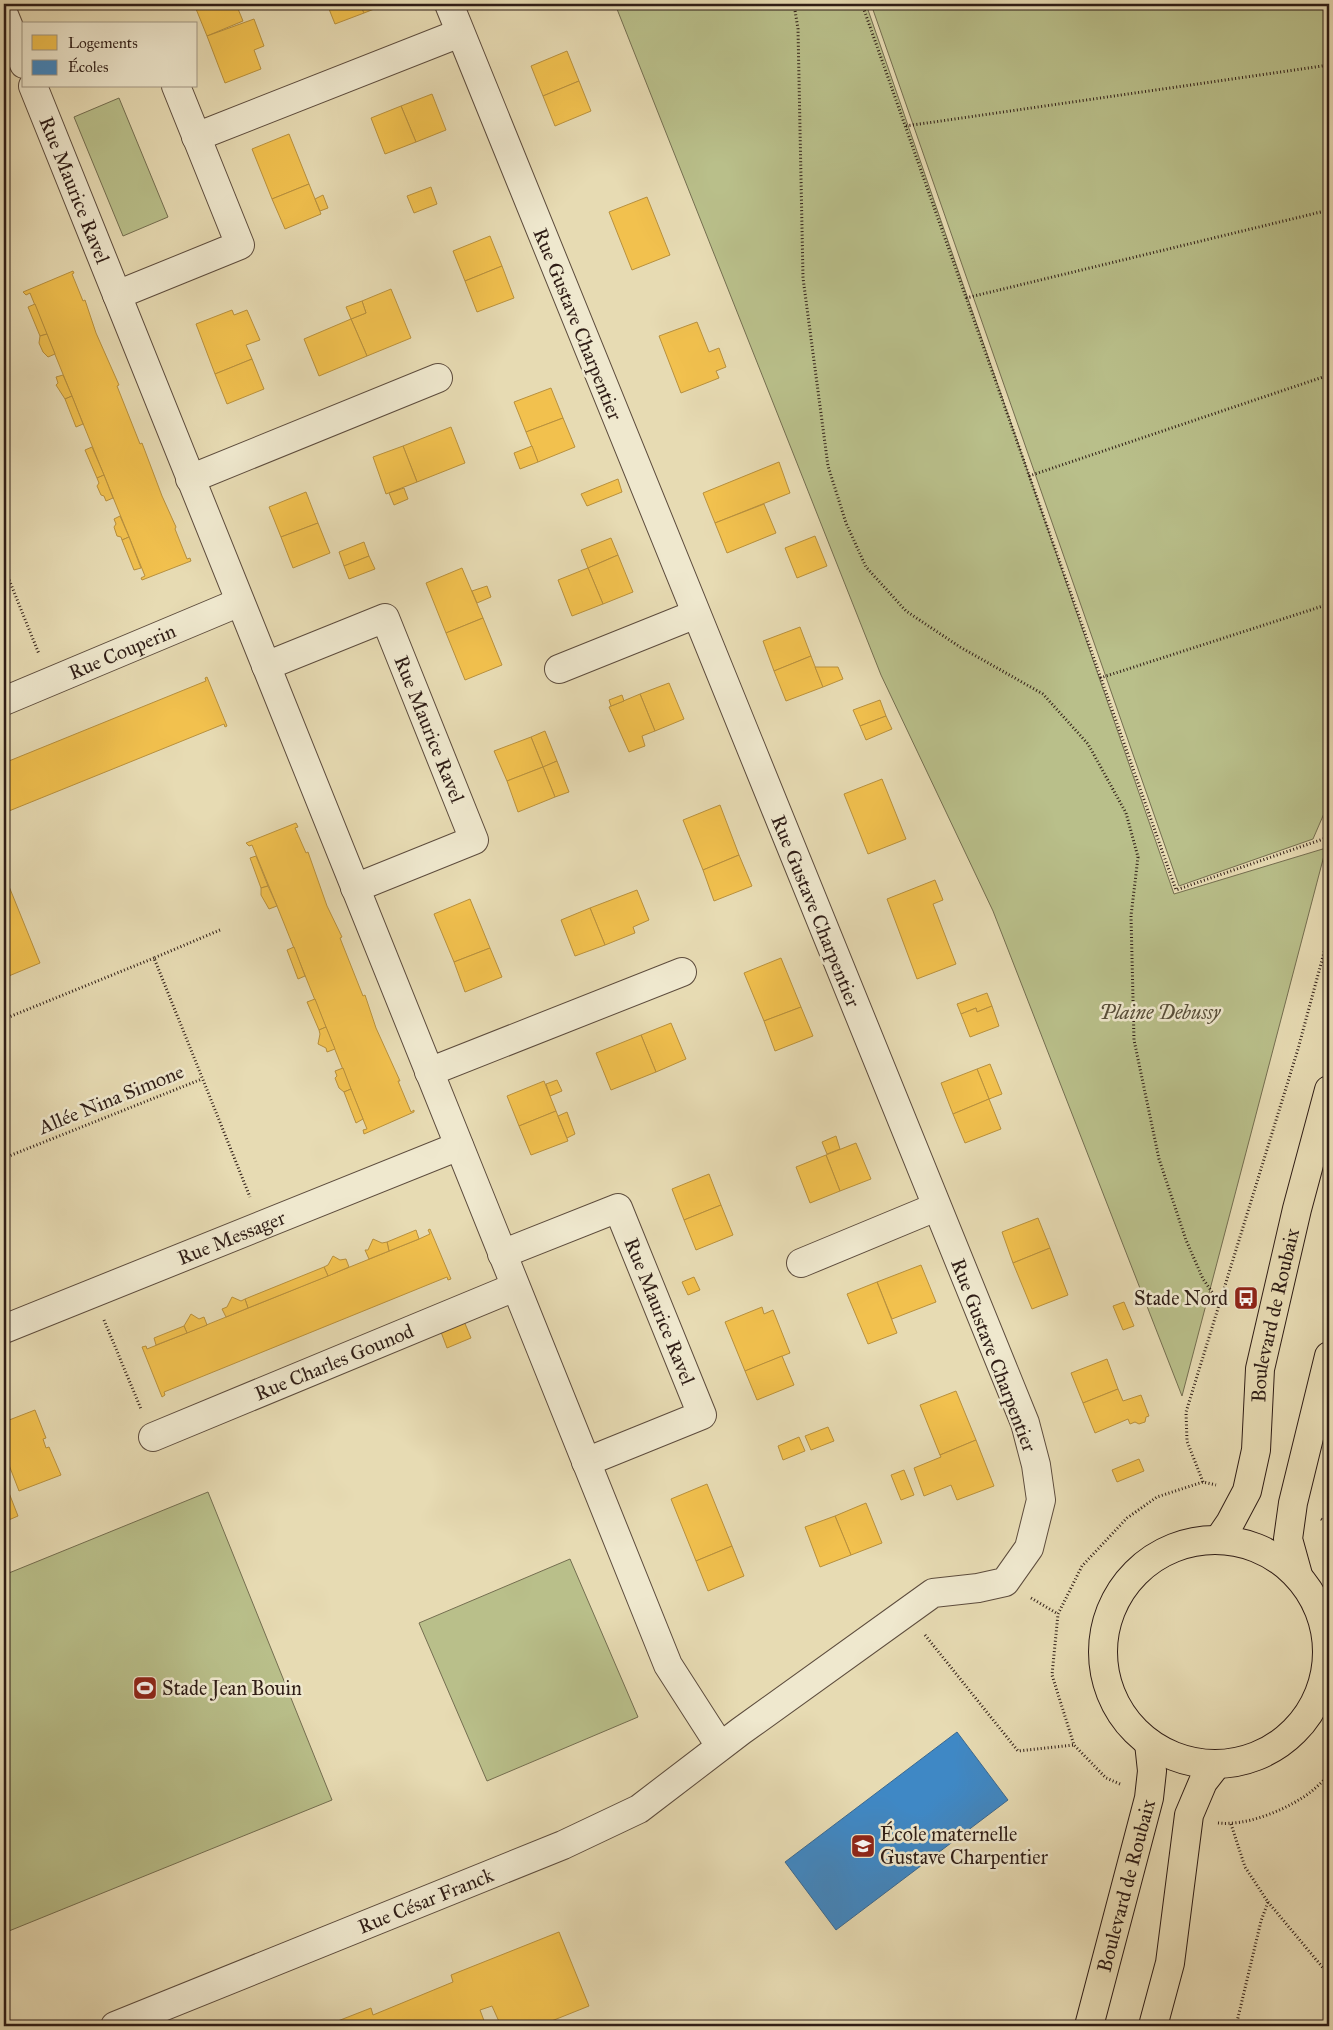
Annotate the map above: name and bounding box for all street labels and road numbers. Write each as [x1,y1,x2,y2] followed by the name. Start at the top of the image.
[34,113,115,268] street label: Rue Maurice Ravel
[528,224,628,424] street label: Rue Gustave Charpentier
[65,618,179,685] street label: Rue Couperin
[389,652,470,807] street label: Rue Maurice Ravel
[766,811,866,1011] street label: Rue Gustave Charpentier
[34,1059,187,1139] street label: Allée Nina Simone
[174,1205,289,1270] street label: Rue Messager
[1246,1226,1304,1403] street label: Boulevard de Roubaix
[619,1234,701,1389] street label: Rue Maurice Ravel
[946,1255,1042,1456] street label: Rue Gustave Charpentier
[251,1318,417,1406] street label: Rue Charles Gounod
[1092,1797,1160,1975] street label: Boulevard de Roubaix
[354,1862,497,1939] street label: Rue César Franck

